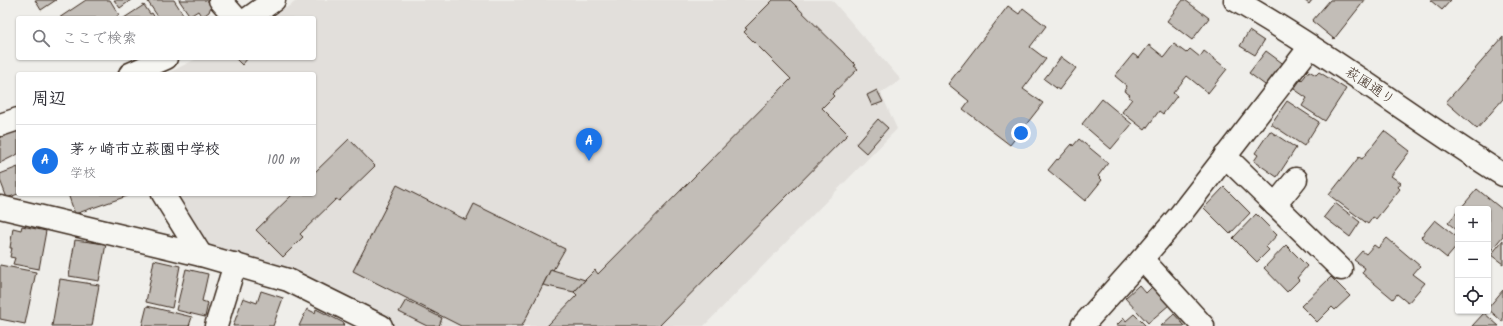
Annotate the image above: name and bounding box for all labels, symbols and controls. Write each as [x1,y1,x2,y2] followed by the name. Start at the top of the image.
[16,16,316,60] search box
[30,27,52,49] icon: search
[62,27,137,51] text: ここで検索
[1341,61,1399,111] street label: 萩園通り
[32,86,66,113] text: 周辺
[1011,123,1031,143] your location
[576,128,602,161] pin: A
[70,138,220,162] text: 茅ヶ崎市立萩園中学校
[41,150,49,171] text: A
[267,150,300,171] text: 100 m
[70,163,96,184] text: 学校
[1455,206,1491,314] map controls
[1455,206,1491,242] button: +
[1455,242,1491,278] button: −
[1455,278,1491,314] button: locate

